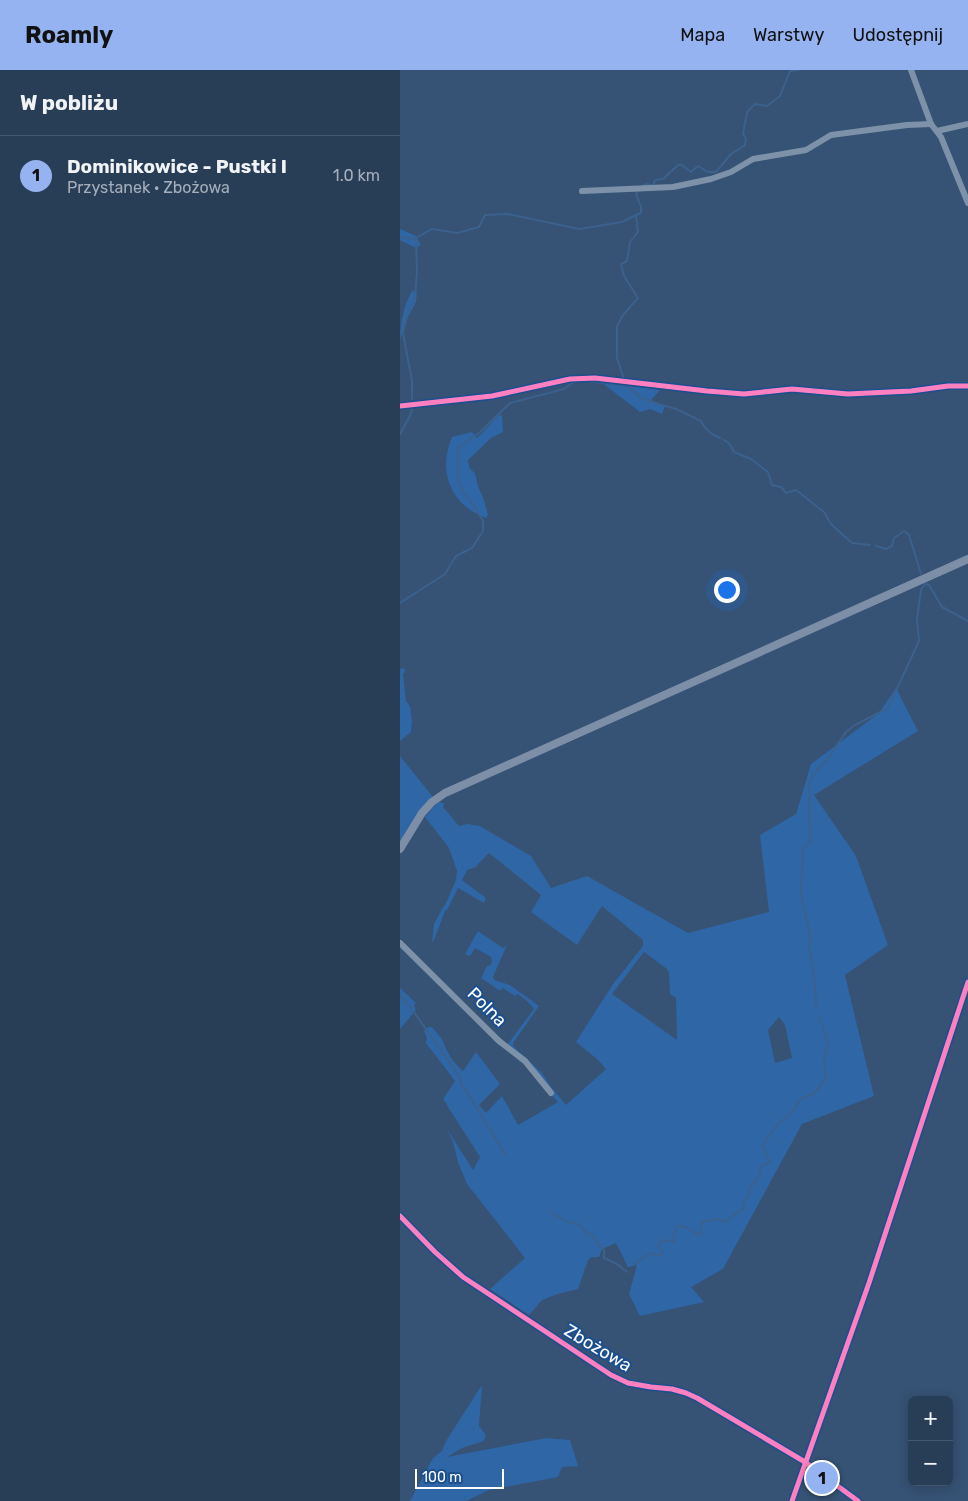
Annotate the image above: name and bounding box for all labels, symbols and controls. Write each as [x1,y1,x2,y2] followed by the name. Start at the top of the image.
[25,21,113,49] text: Roamly
[680,24,725,46] text: Mapa
[753,24,824,46] text: Warstwy
[852,24,943,46] text: Udostępnij
[20,90,118,115] text: W pobliżu
[67,155,287,178] text: Dominikowice - Pustki I
[32,166,40,185] text: 1
[333,166,380,185] text: 1.0 km
[67,178,230,197] text: Przystanek · Zbożowa
[714,577,740,603] your location
[463,983,511,1031] street label: Polna
[560,1319,636,1377] street label: Zbożowa
[908,1396,953,1486] map controls
[908,1396,953,1441] button: +
[908,1441,953,1486] button: −
[806,1459,838,1497] pin: 1
[415,1466,504,1489] scale bar
[422,1469,462,1486] text: 100 m

